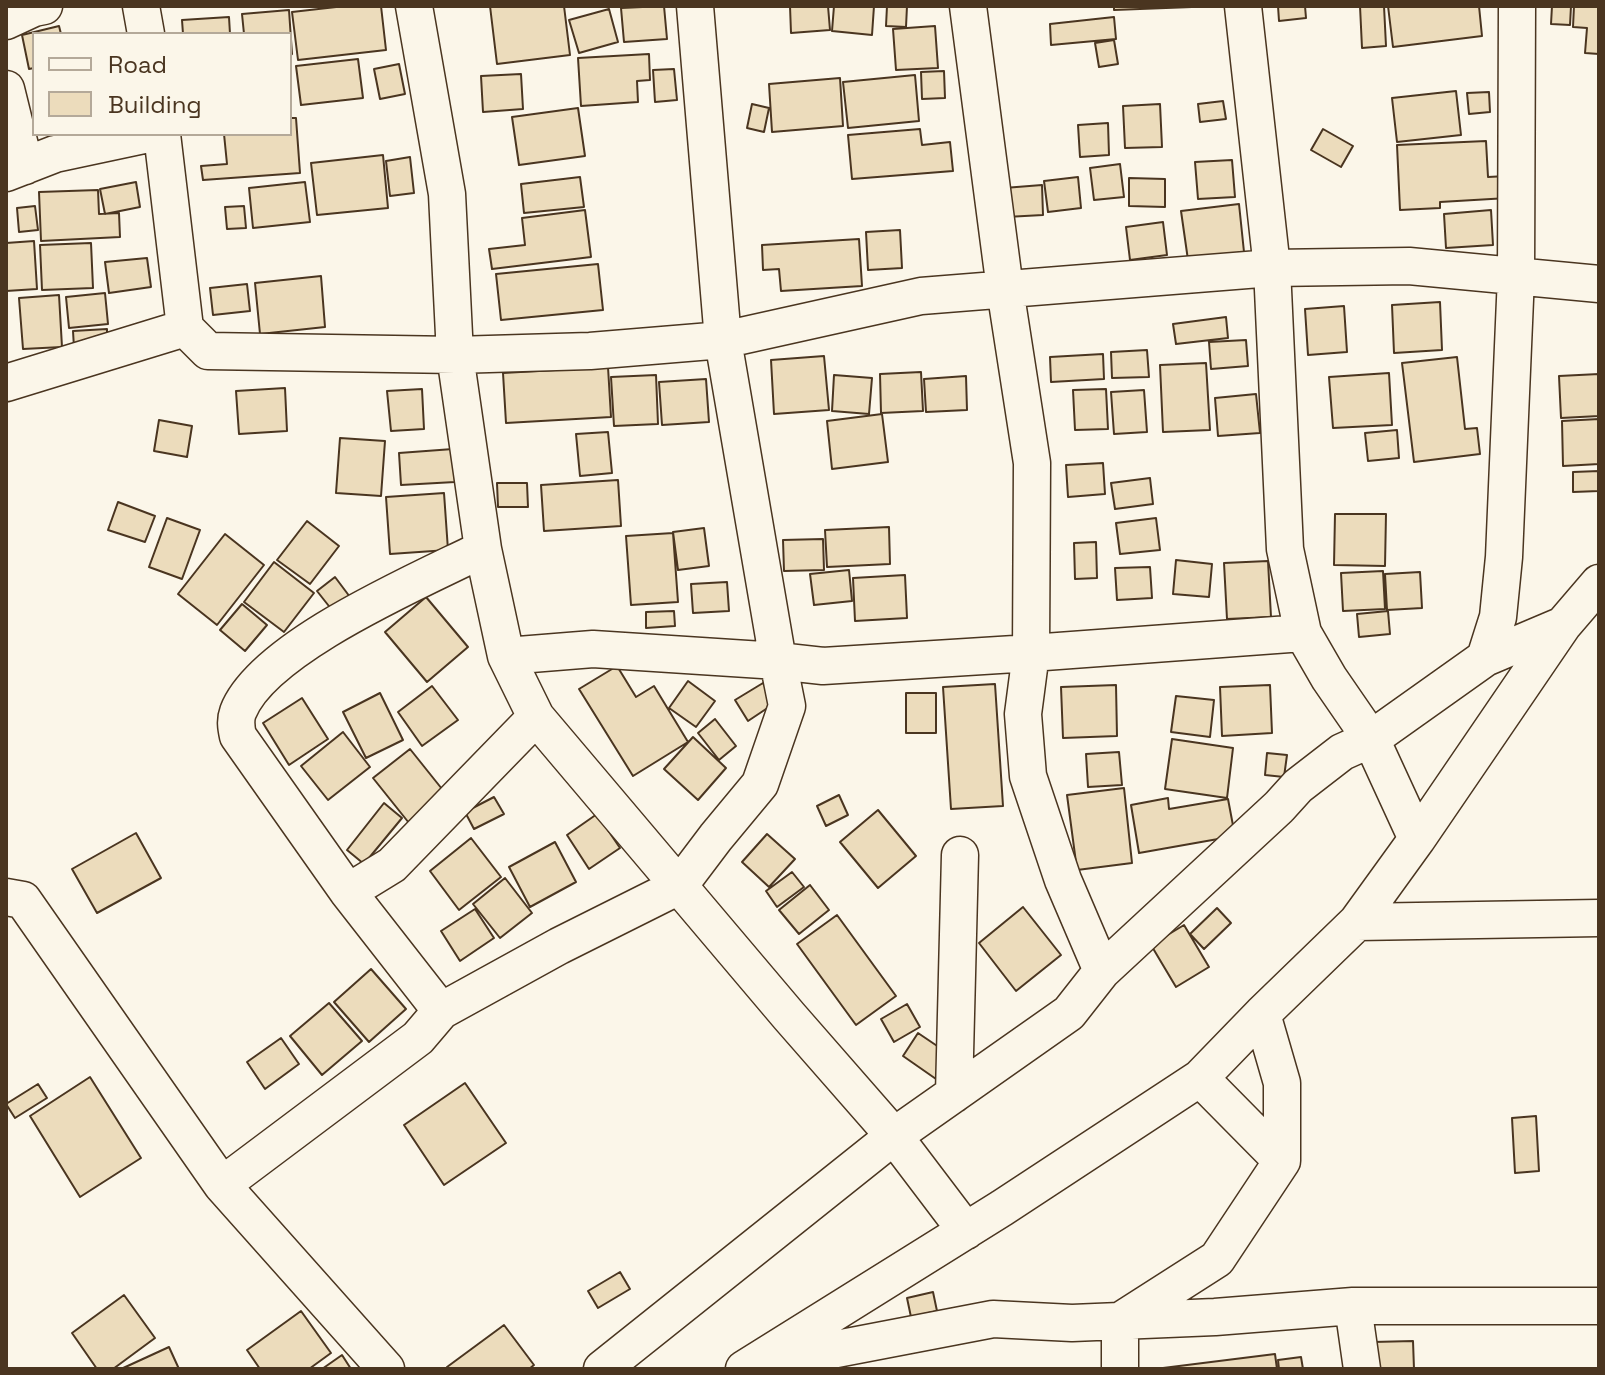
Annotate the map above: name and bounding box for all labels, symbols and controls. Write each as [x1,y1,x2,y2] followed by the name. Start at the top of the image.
[32,32,292,136] legend
[108,49,167,80] text: Road
[108,89,202,120] text: Building

